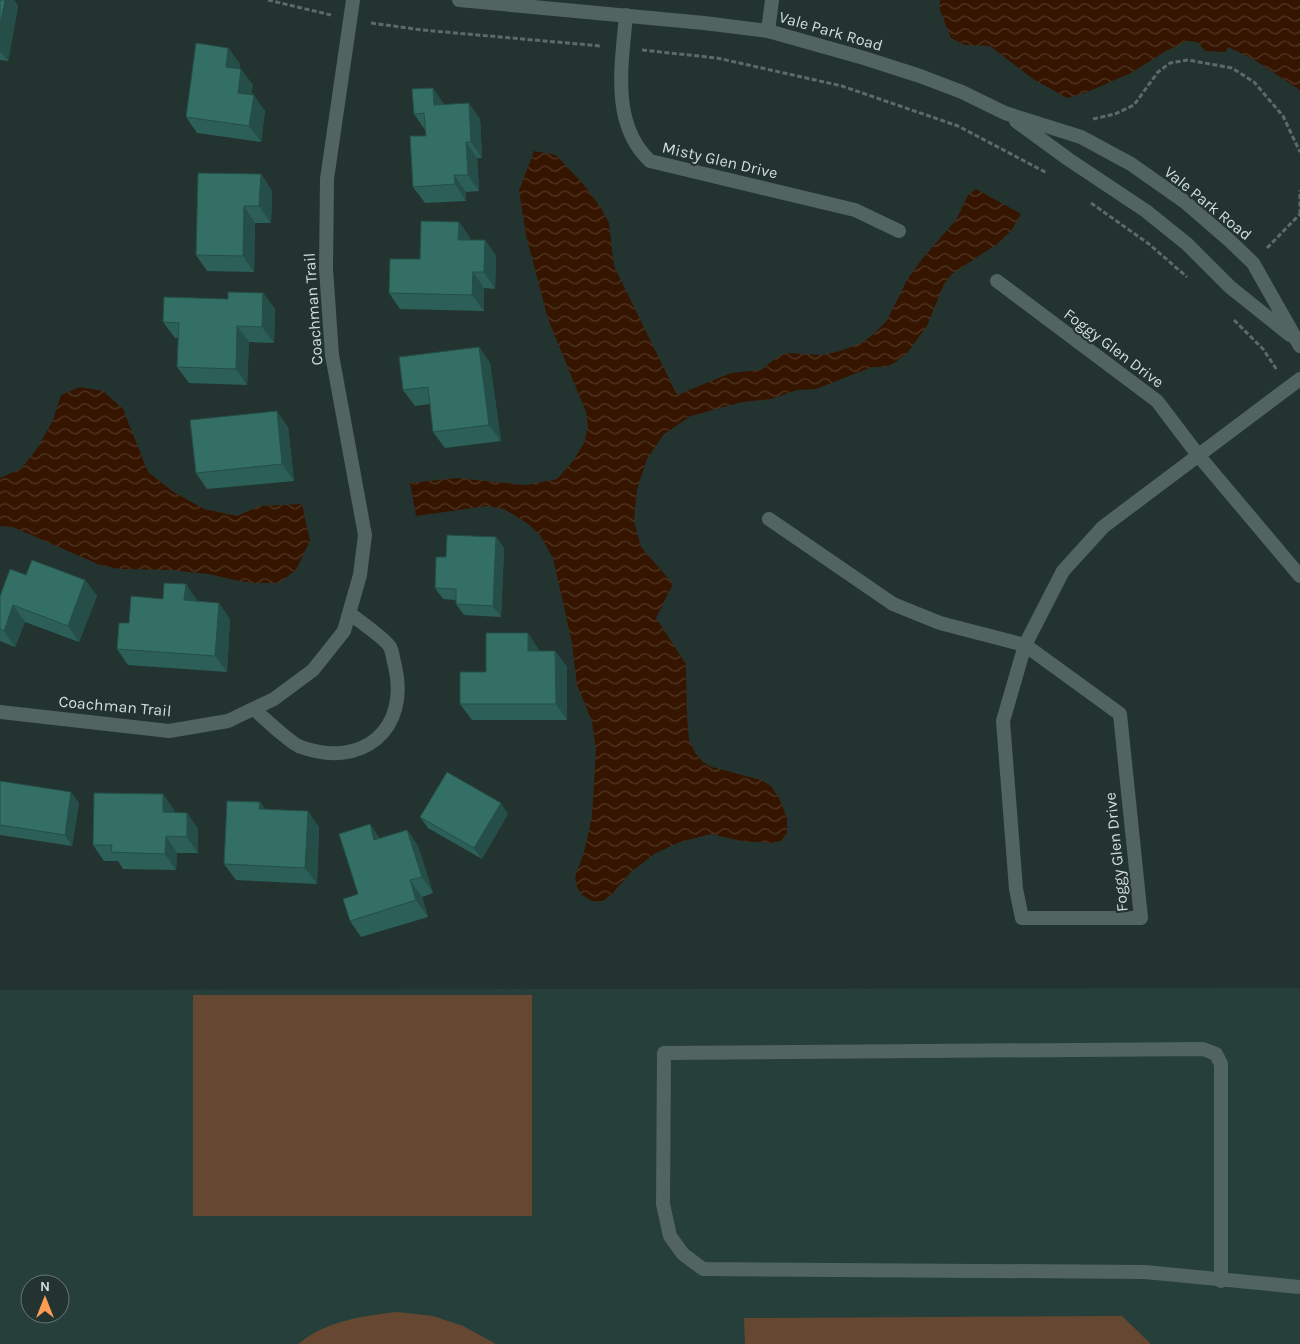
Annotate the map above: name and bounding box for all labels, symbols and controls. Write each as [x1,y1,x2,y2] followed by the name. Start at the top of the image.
[777,7,885,55] street label: Vale Park Road
[660,137,780,183] street label: Misty Glen Drive
[1160,162,1256,244] street label: Vale Park Road
[300,252,326,366] street label: Coachman Trail
[1060,304,1168,392] street label: Foggy Glen Drive
[58,692,172,720] street label: Coachman Trail
[1100,791,1132,913] street label: Foggy Glen Drive
[20,1274,70,1324] north arrow
[40,1278,50,1295] text: N

